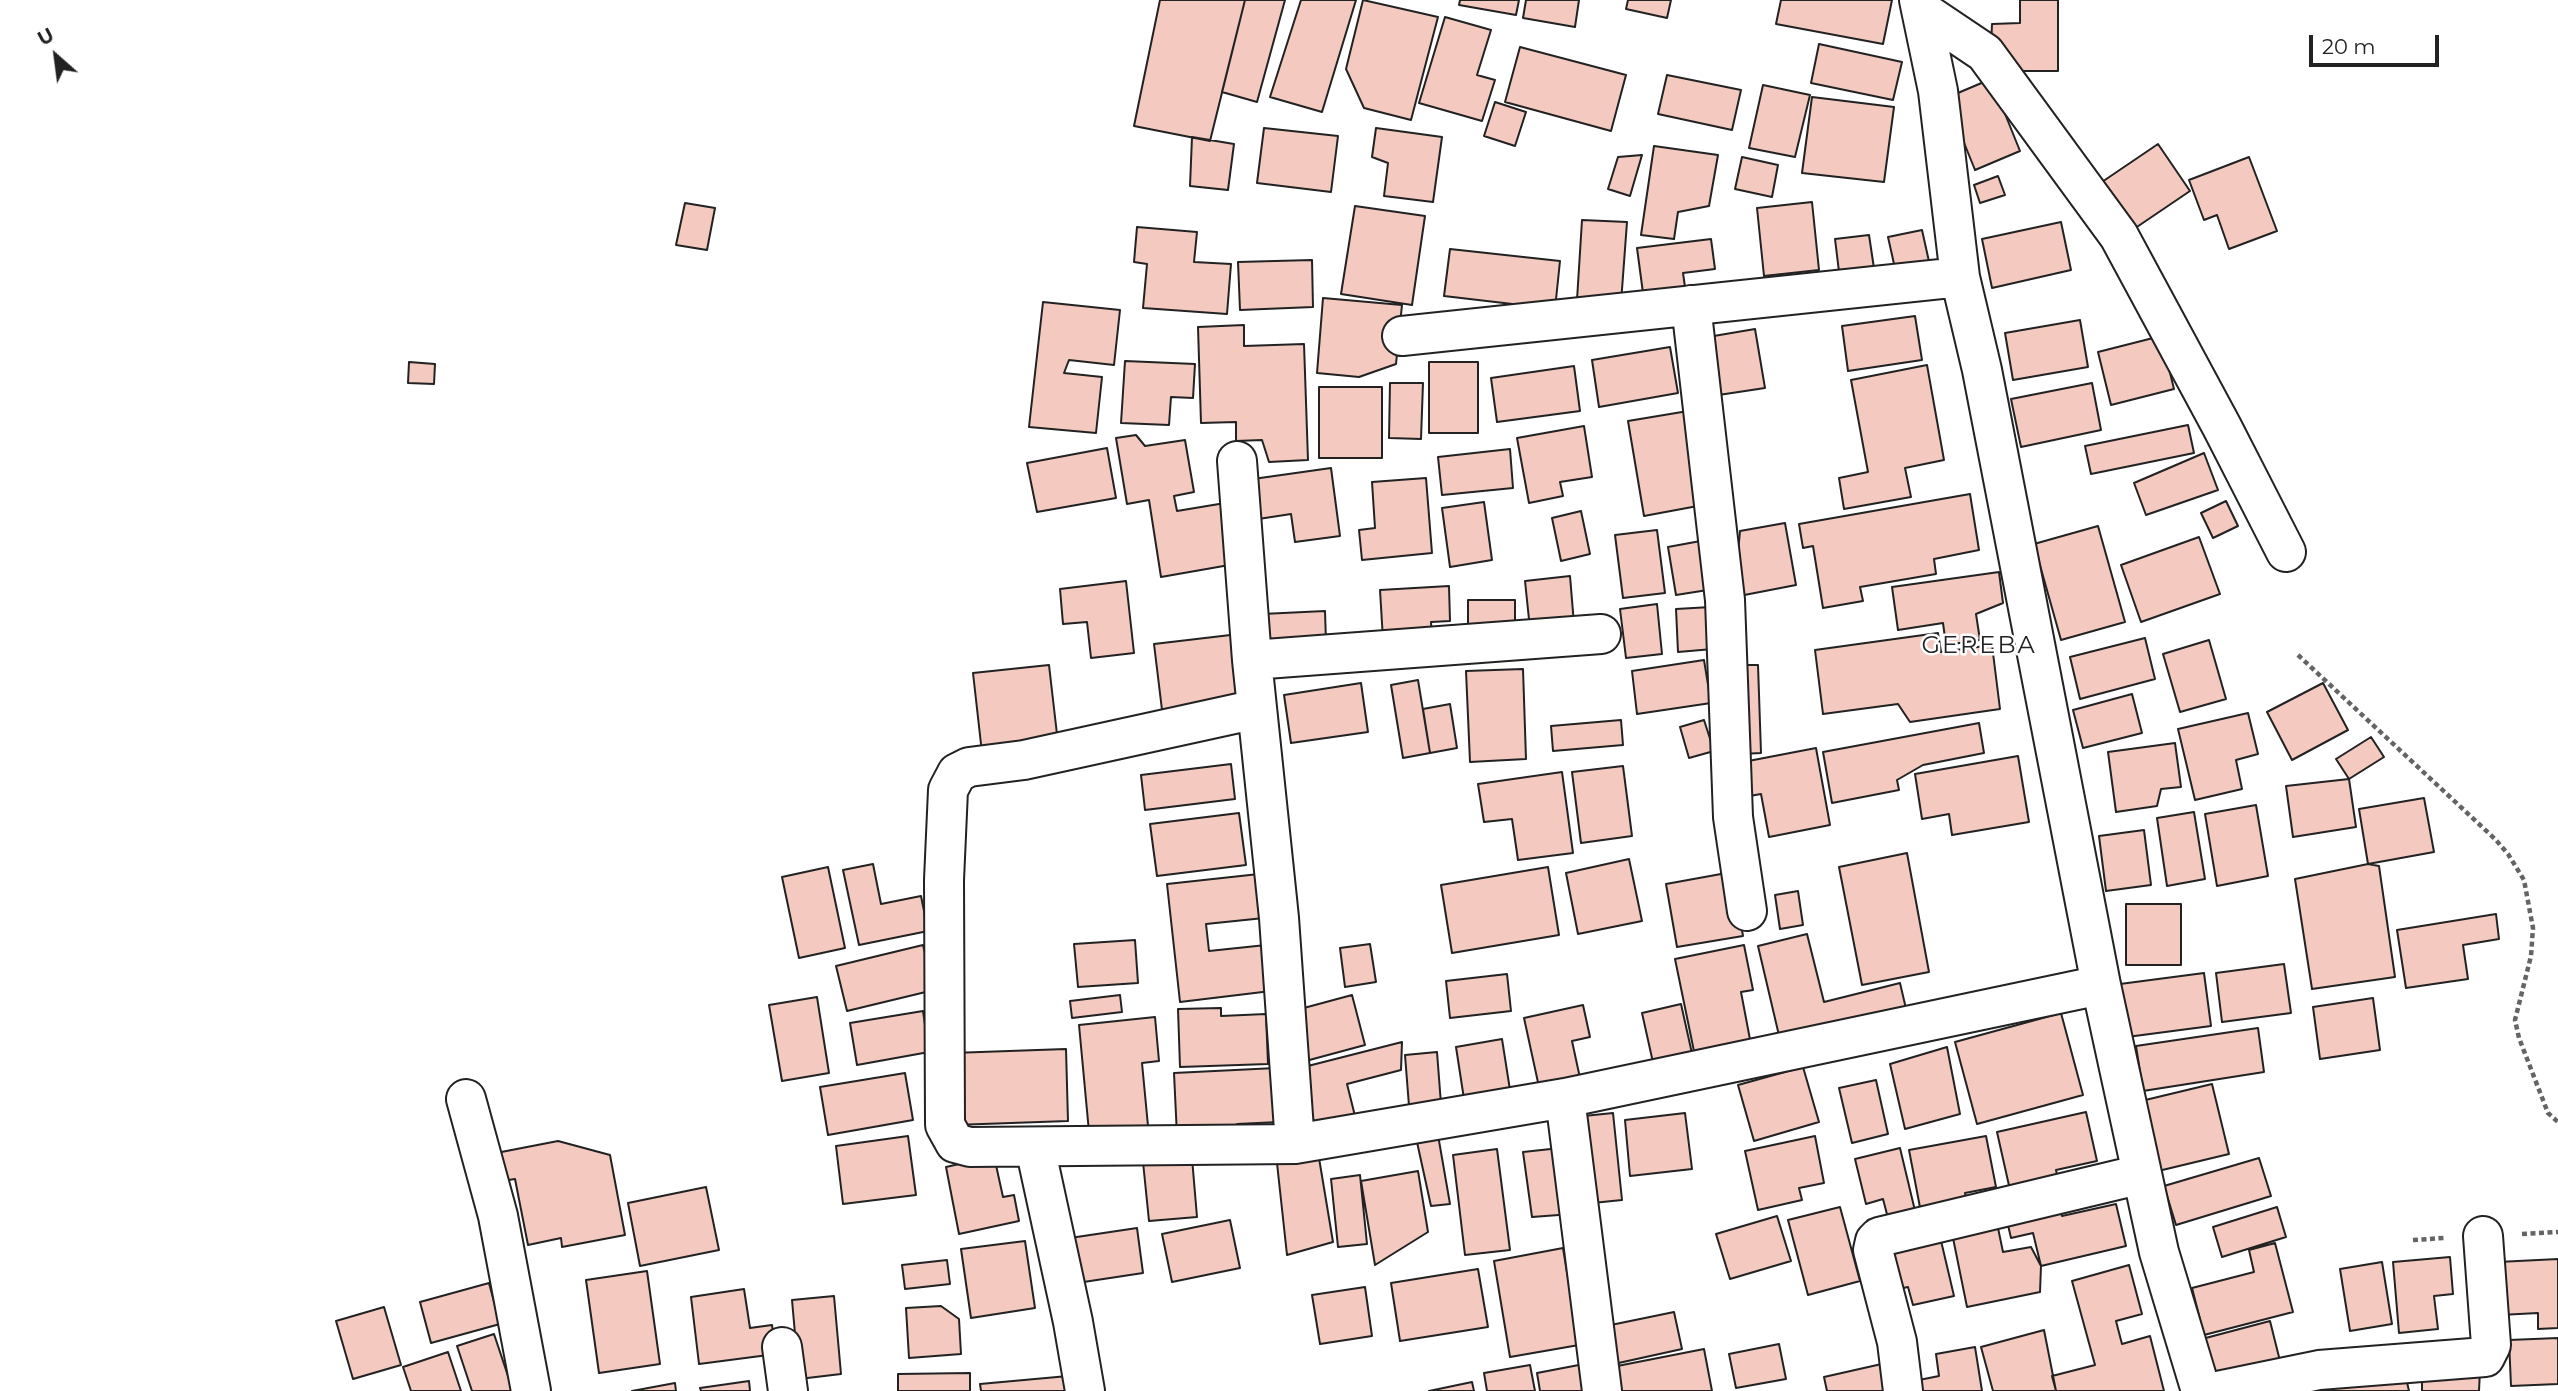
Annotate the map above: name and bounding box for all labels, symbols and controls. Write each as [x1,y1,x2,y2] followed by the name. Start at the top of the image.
[21,21,91,91] north arrow
[2313,21,2442,65] scale bar
[34,23,58,51] text: U
[2322,34,2376,59] text: 20 m
[1922,632,2036,660] district label: GEREBA

